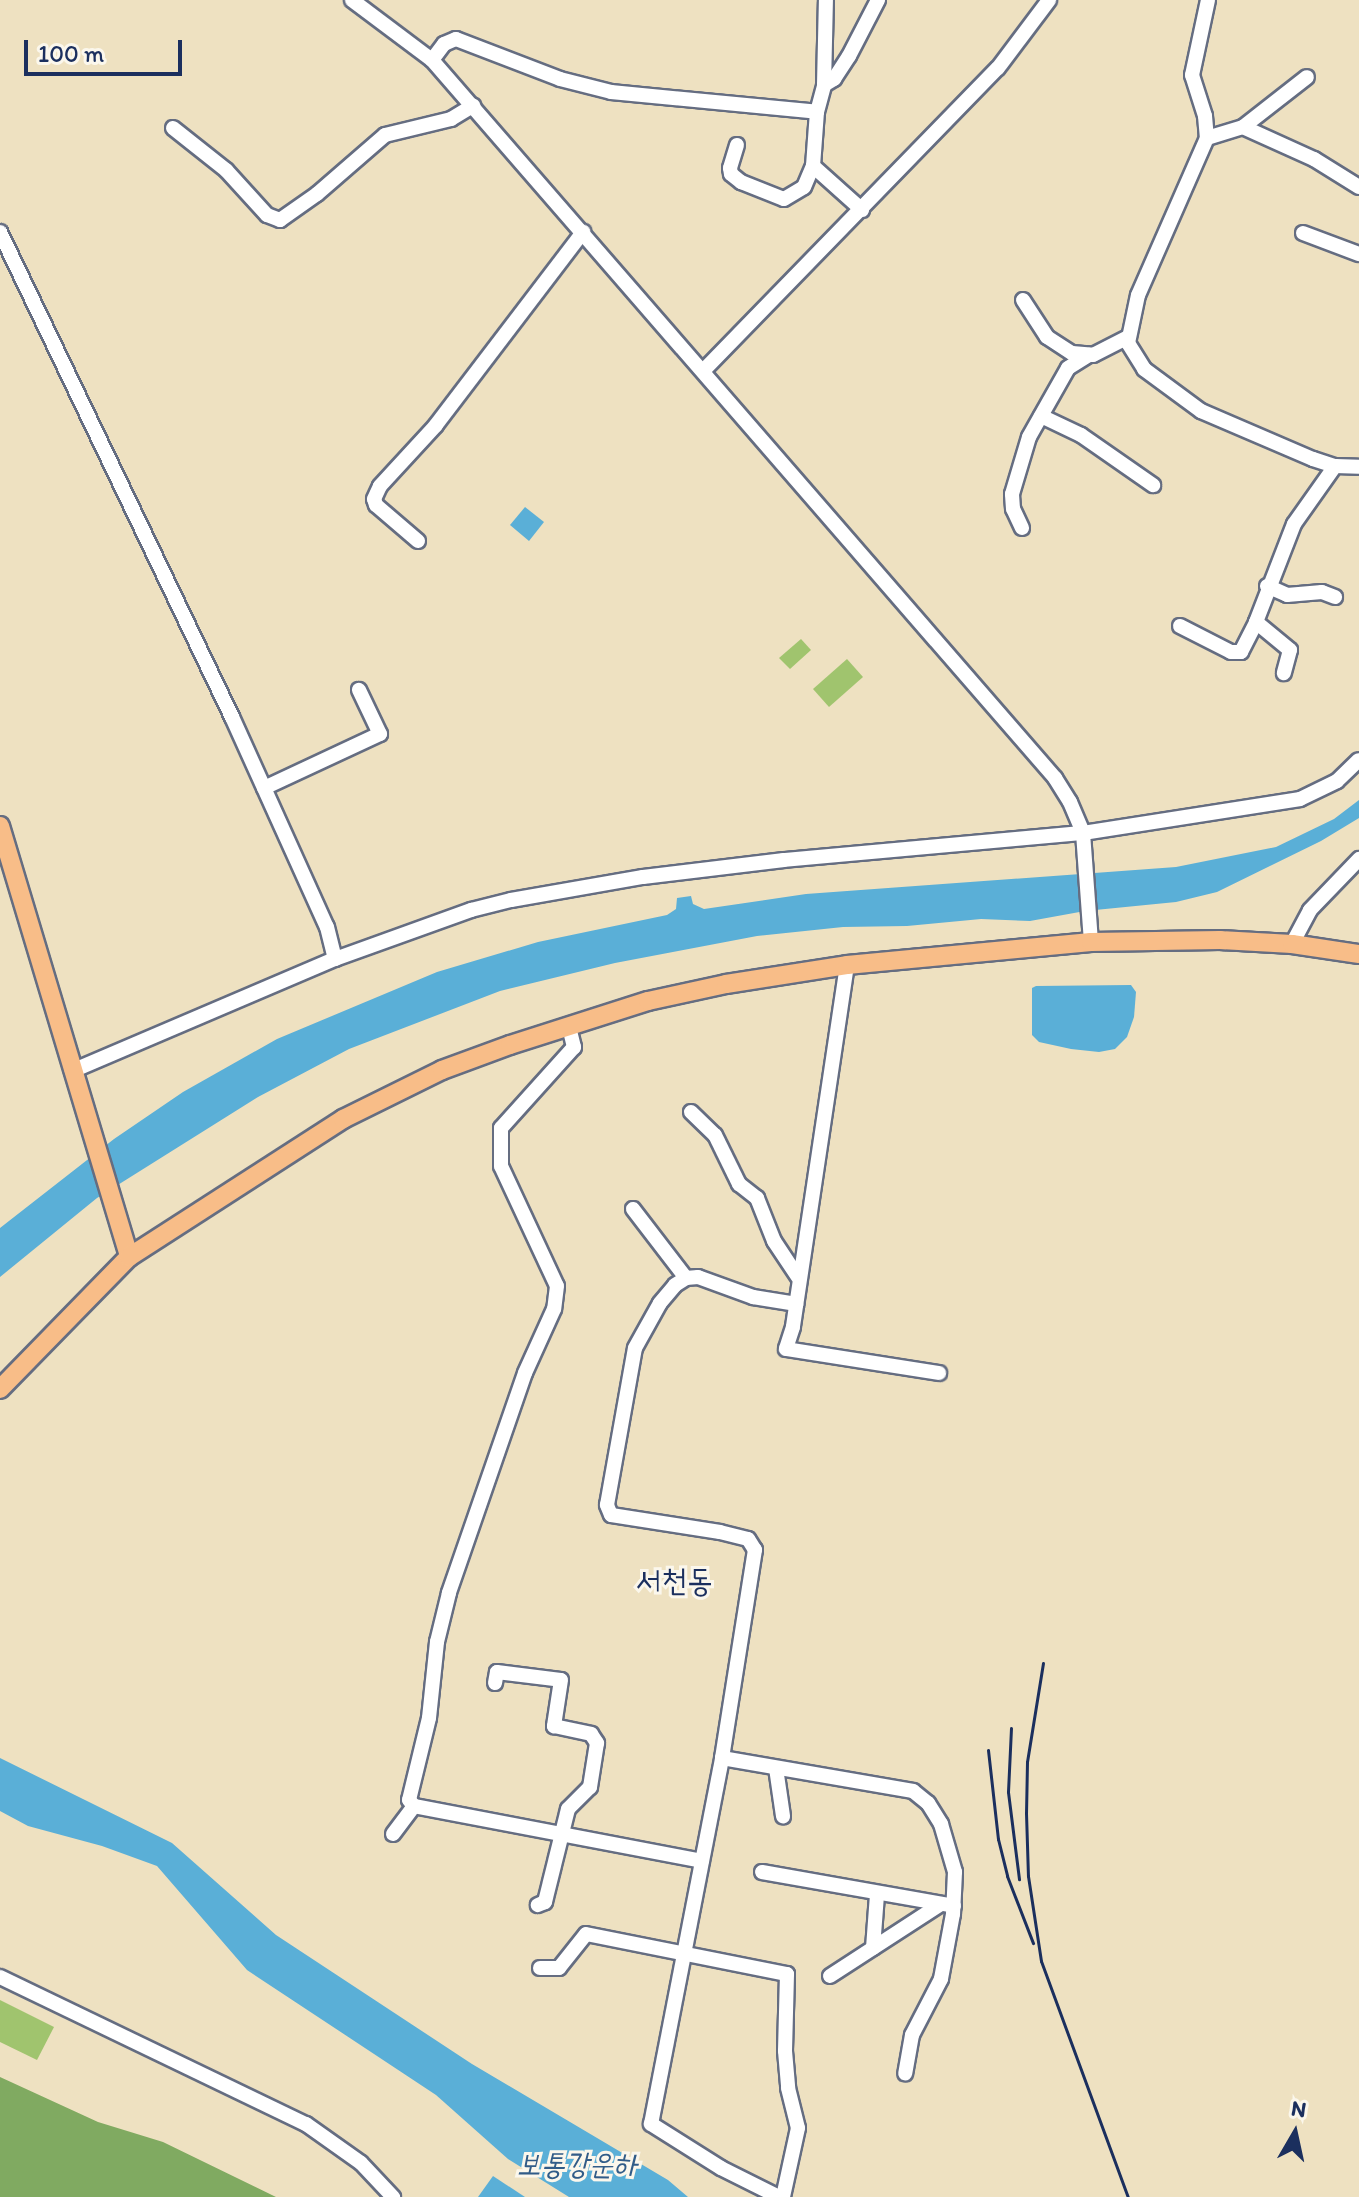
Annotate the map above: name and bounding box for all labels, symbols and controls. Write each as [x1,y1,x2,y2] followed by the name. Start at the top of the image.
[28,24,186,74] scale bar
[38,39,104,68] text: 100 m
[635,1561,713,1599] district label: 서천동
[1255,2093,1335,2173] north arrow
[1289,2094,1308,2123] text: N
[517,2146,637,2182] water label: 보통강운하

